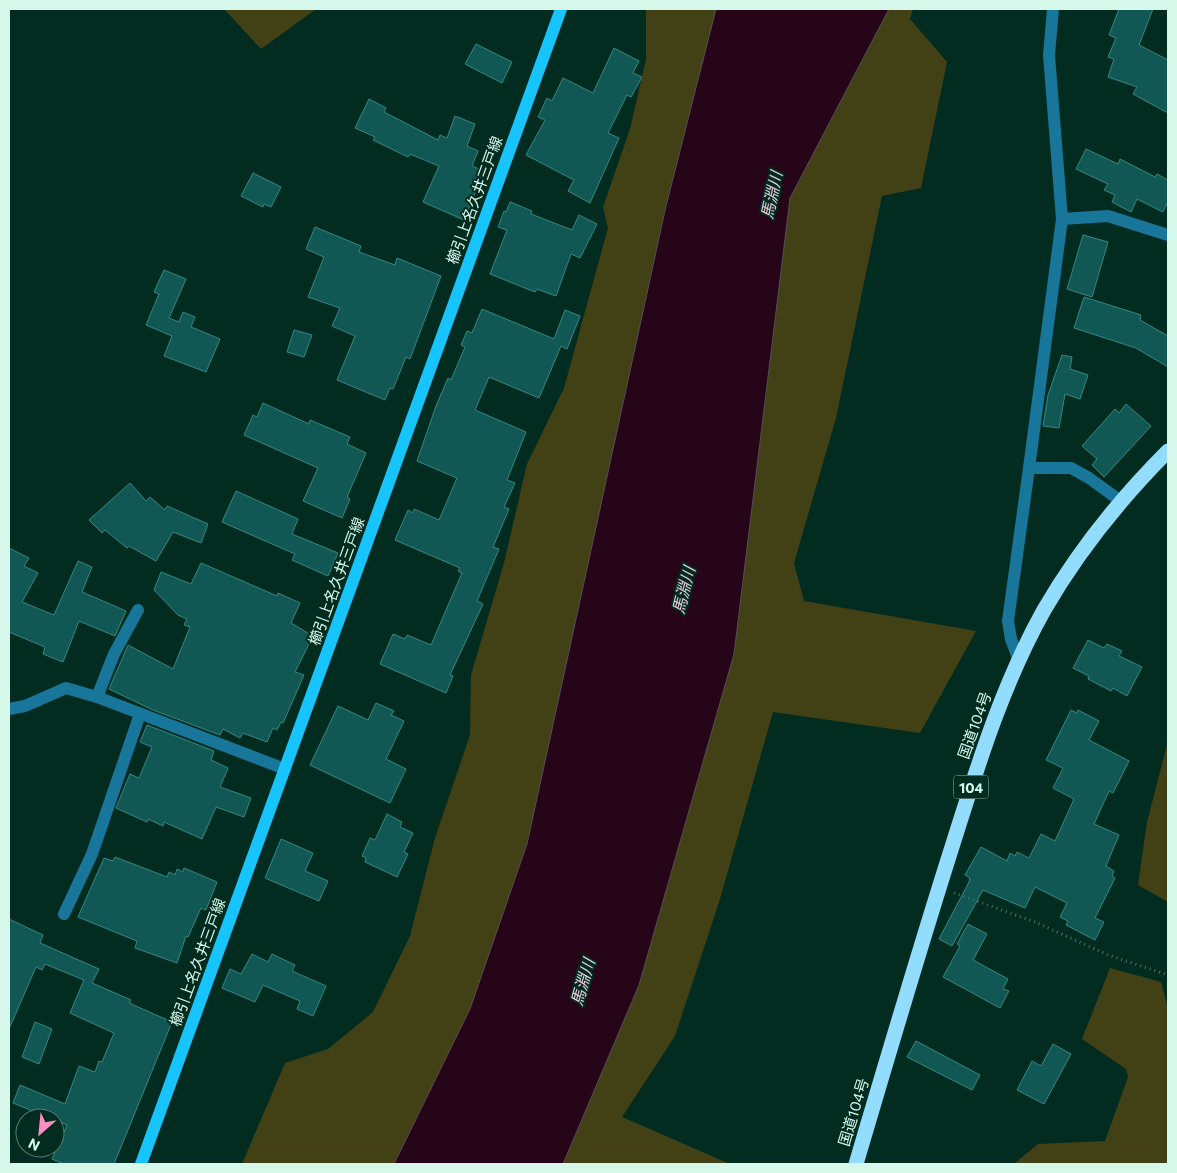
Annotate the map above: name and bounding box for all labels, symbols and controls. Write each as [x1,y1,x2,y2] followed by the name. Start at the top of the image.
[442,133,506,267] street label: 櫛引上名久井三戸線
[757,168,786,220] water label: 馬淵川
[304,514,368,648] street label: 櫛引上名久井三戸線
[668,562,699,616] water label: 馬淵川
[954,689,994,761] street label: 国道104号
[954,776,988,799] road number: 104
[165,895,229,1029] street label: 櫛引上名久井三戸線
[566,954,598,1008] water label: 馬淵川
[834,1076,872,1148] street label: 国道104号
[15,1108,65,1158] north arrow
[25,1135,42,1155] text: N

